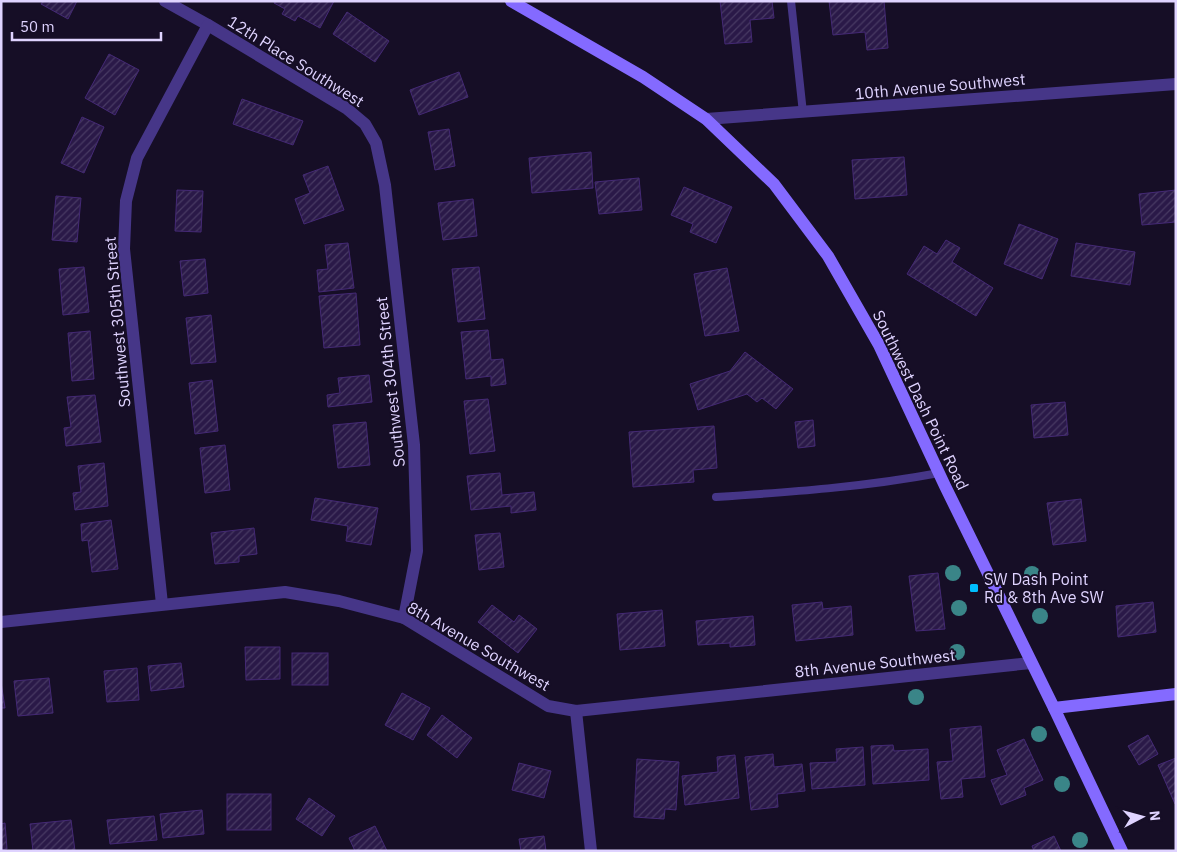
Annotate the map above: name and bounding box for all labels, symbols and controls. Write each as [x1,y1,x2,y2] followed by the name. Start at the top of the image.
[12,10,161,42] scale bar
[224,11,368,111] street label: 12th Place Southwest
[20,17,55,36] text: 50 m
[854,69,1026,103] street label: 10th Avenue Southwest
[100,236,134,408] street label: Southwest 305th Street
[371,296,409,468] street label: Southwest 304th Street
[869,307,973,493] street label: Southwest Dash Point Road
[984,569,1104,607] place label: SW Dash Point Rd & 8th Ave SW
[968,582,980,594] marker: SW Dash Point Rd & 8th Ave SW
[404,597,554,695] street label: 8th Avenue Southwest
[794,645,956,681] street label: 8th Avenue Southwest
[1117,792,1167,842] north arrow
[1145,810,1164,822] text: N

